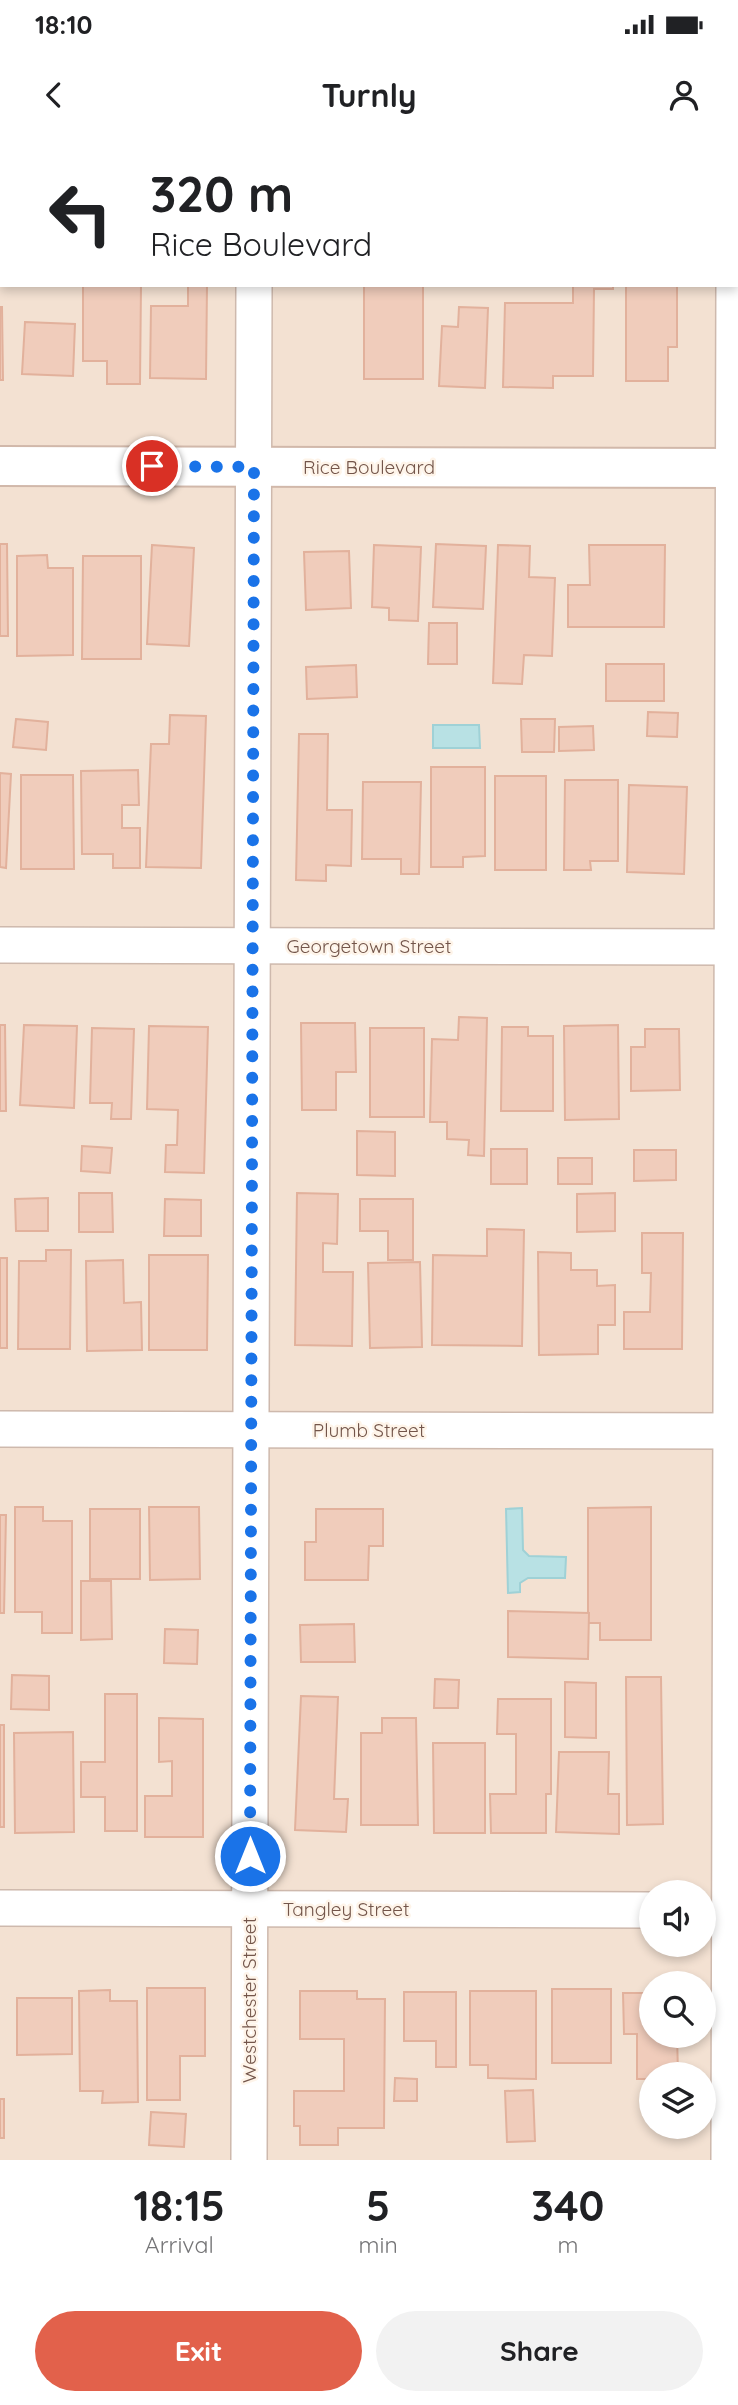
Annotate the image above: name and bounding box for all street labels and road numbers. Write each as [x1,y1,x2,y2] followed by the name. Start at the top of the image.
[303,455,435,479] street label: Rice Boulevard
[287,934,451,958] street label: Georgetown Street
[313,1418,425,1442] street label: Plumb Street
[283,1897,409,1921] street label: Tangley Street
[237,1917,261,2083] street label: Westchester Street

